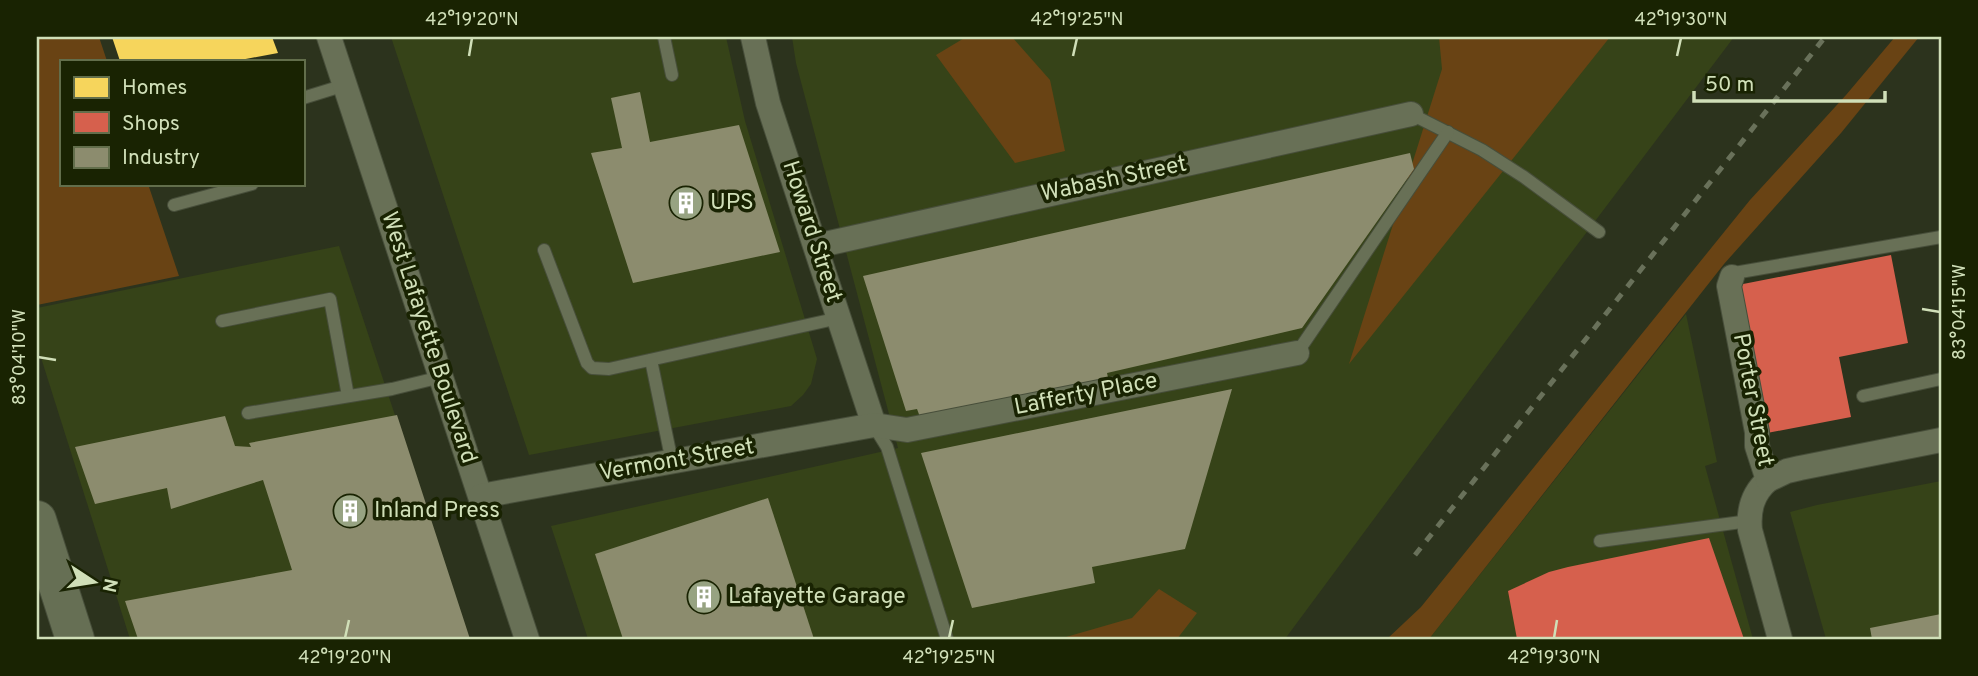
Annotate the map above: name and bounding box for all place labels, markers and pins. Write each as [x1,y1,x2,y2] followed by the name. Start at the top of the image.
[667,184,705,222] building icon: UPS
[710,189,754,218] place label: UPS
[331,492,369,530] building icon: Inland Press
[374,497,500,526] place label: Inland Press
[685,578,723,616] building icon: Lafayette Garage
[728,583,906,612] place label: Lafayette Garage

